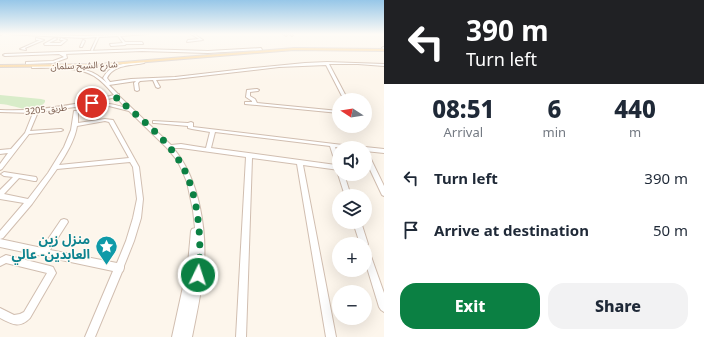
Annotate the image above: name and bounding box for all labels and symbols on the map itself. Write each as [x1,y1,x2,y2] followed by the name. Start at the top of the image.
[50,57,118,74] street label: شارع الشيخ سلمان
[75,86,109,120] pin
[332,93,372,133] north arrow
[24,100,68,118] street label: طريق 3205
[11,230,90,265] place label: منزل زين العابدين- عالي
[93,233,119,266] place icon: منزل زين العابدين- عالي
[177,254,219,296] position arrow

